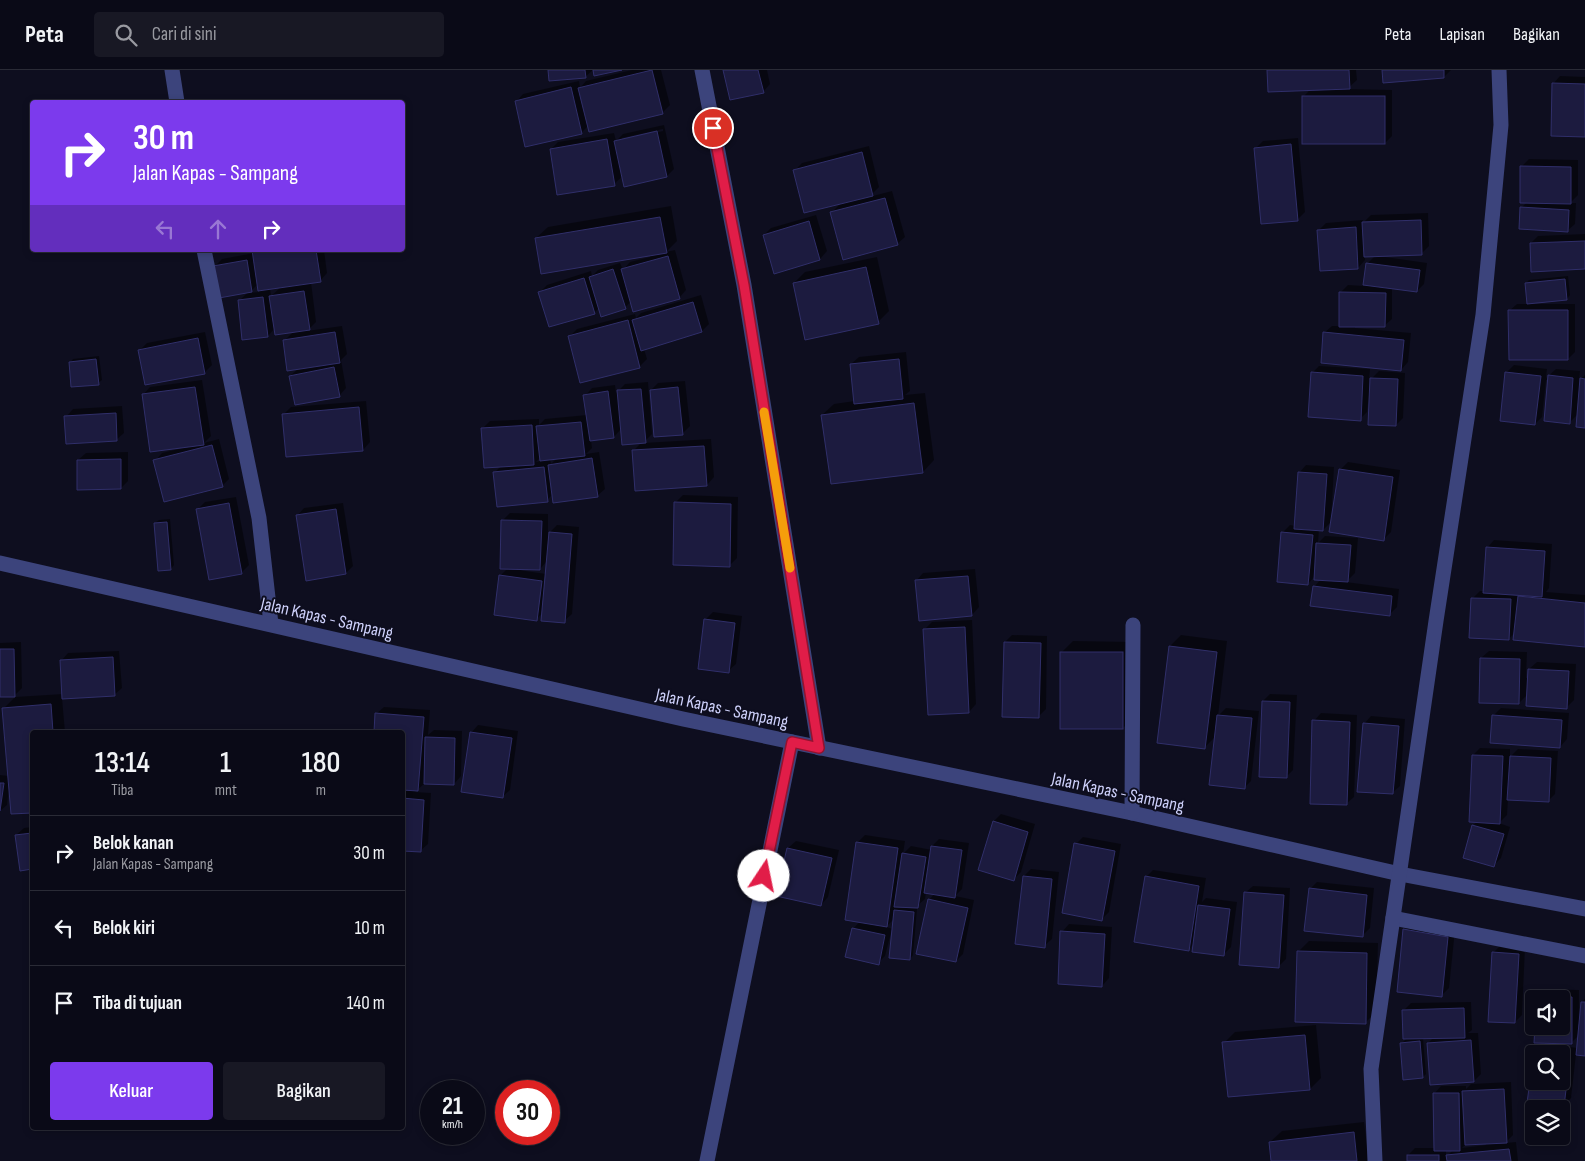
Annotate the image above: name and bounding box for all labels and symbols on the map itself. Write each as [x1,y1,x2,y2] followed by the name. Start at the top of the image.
[692,107,734,149] pin
[258,593,395,644] street label: Jalan Kapas - Sampang
[653,684,790,733] street label: Jalan Kapas - Sampang
[1049,768,1186,817] street label: Jalan Kapas - Sampang
[737,849,789,901] position arrow
[495,1080,560,1145] speed limit sign: 30

